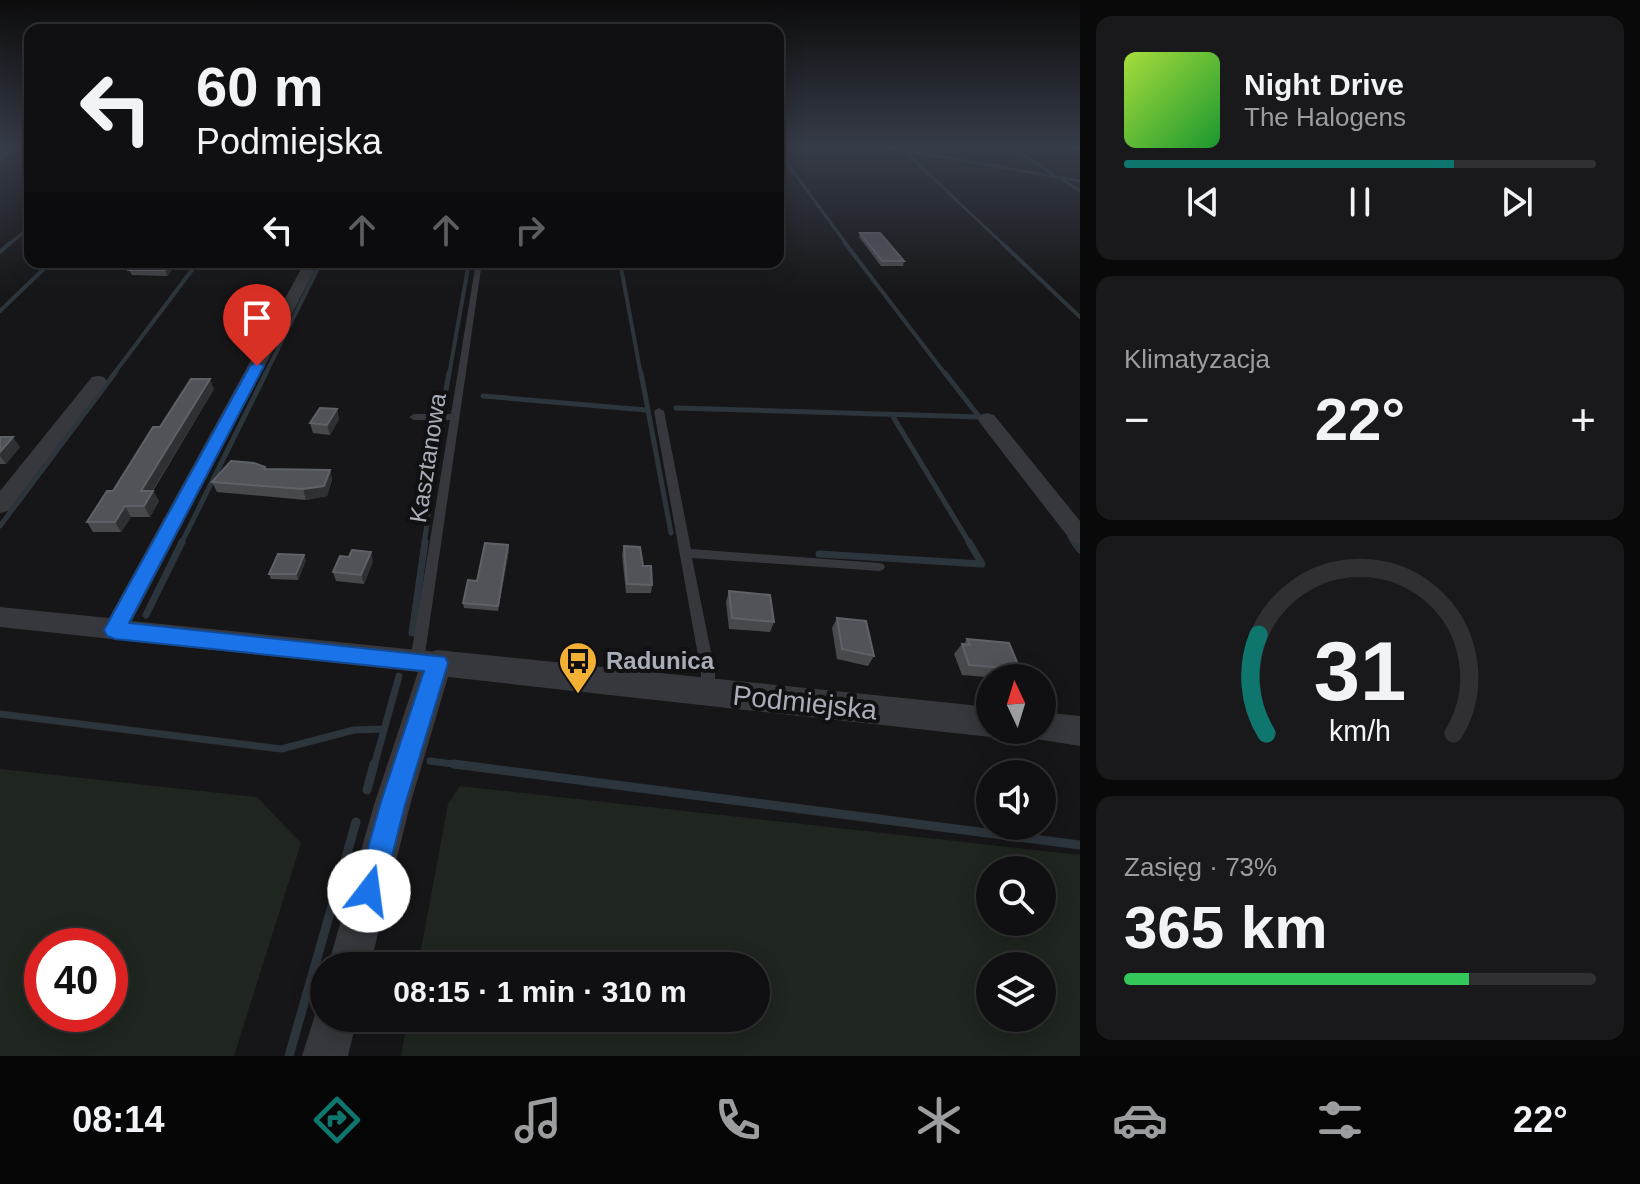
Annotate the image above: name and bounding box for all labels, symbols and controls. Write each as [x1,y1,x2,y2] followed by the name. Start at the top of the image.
[196,55,324,118] text: 60 m
[64,56,168,160] icon: left
[1244,68,1404,101] text: Night Drive
[1244,102,1406,132] text: The Halogens
[196,121,382,162] text: Podmiejska
[1181,180,1225,224] icon: previous
[1338,180,1382,224] icon: pause
[1495,180,1539,224] icon: next
[256,208,300,252] icon: left
[340,208,384,252] icon: ahead
[424,208,468,252] icon: ahead
[508,208,552,252] icon: right
[223,284,291,366] pin
[235,296,279,340] icon: arrive
[1124,344,1270,374] text: Klimatyzacja
[1315,386,1405,453] text: 22°
[404,391,451,525] street label: Kasztanowa
[1124,395,1150,444] text: −
[1570,395,1596,444] text: +
[1314,625,1406,718] text: 31
[557,640,599,695] bus stop icon: Radunica
[606,647,715,674] place label: Radunica
[976,664,1056,744] north arrow
[976,664,1056,1032] map controls
[731,680,879,726] street label: Podmiejska
[1329,715,1391,747] text: km/h
[976,760,1056,840] button: sound
[327,849,411,933] position arrow
[1124,852,1277,882] text: Zasięg · 73%
[976,856,1056,936] button: search
[1124,894,1328,961] text: 365 km
[24,928,128,1032] speed limit sign: 40
[976,952,1056,1032] button: layers
[393,975,687,1008] text: 08:15 · 1 min · 310 m
[309,1092,365,1148] icon: directions
[510,1092,566,1148] icon: music
[710,1092,766,1148] icon: phone
[911,1092,967,1148] icon: climate
[1112,1092,1168,1148] icon: car
[1312,1092,1368,1148] icon: filters
[72,1099,164,1140] text: 08:14
[1513,1099,1568,1140] text: 22°

